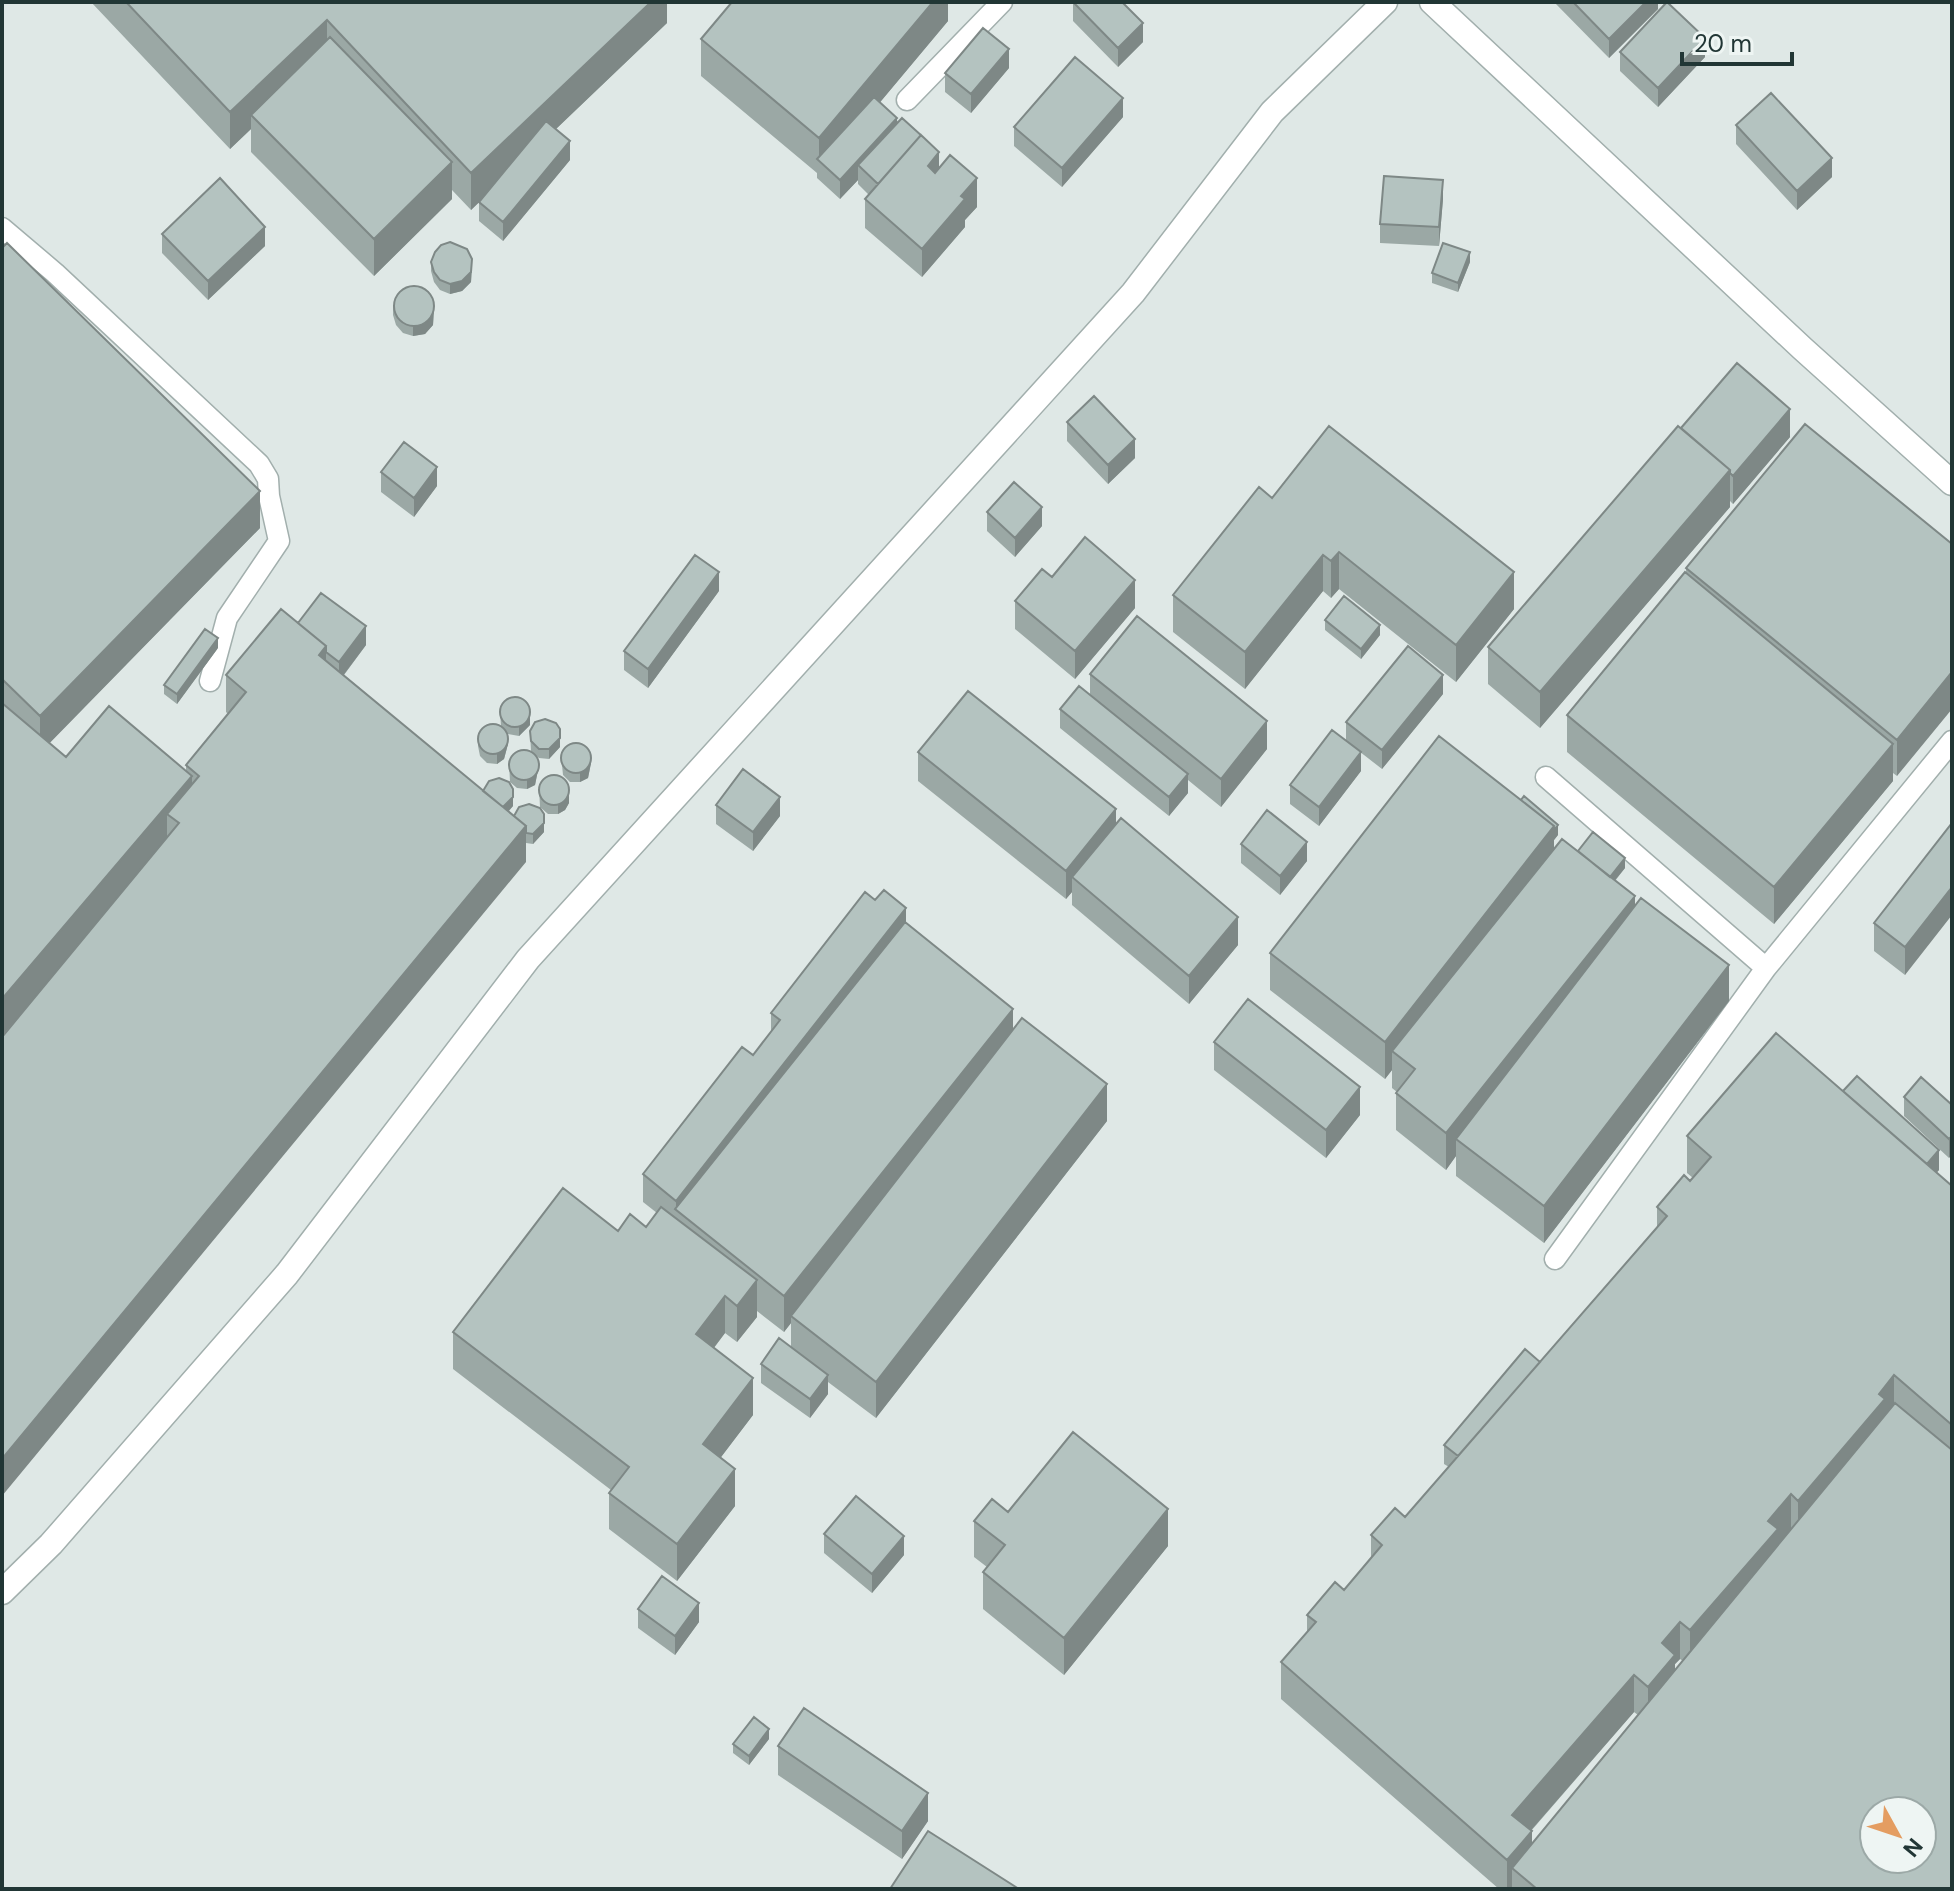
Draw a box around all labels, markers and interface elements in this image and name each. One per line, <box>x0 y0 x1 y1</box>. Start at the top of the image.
scale bar <box>1682 16 1792 66</box>
text: 20 m <box>1694 28 1752 59</box>
north arrow <box>1858 1795 1938 1875</box>
text: N <box>1897 1832 1929 1863</box>

